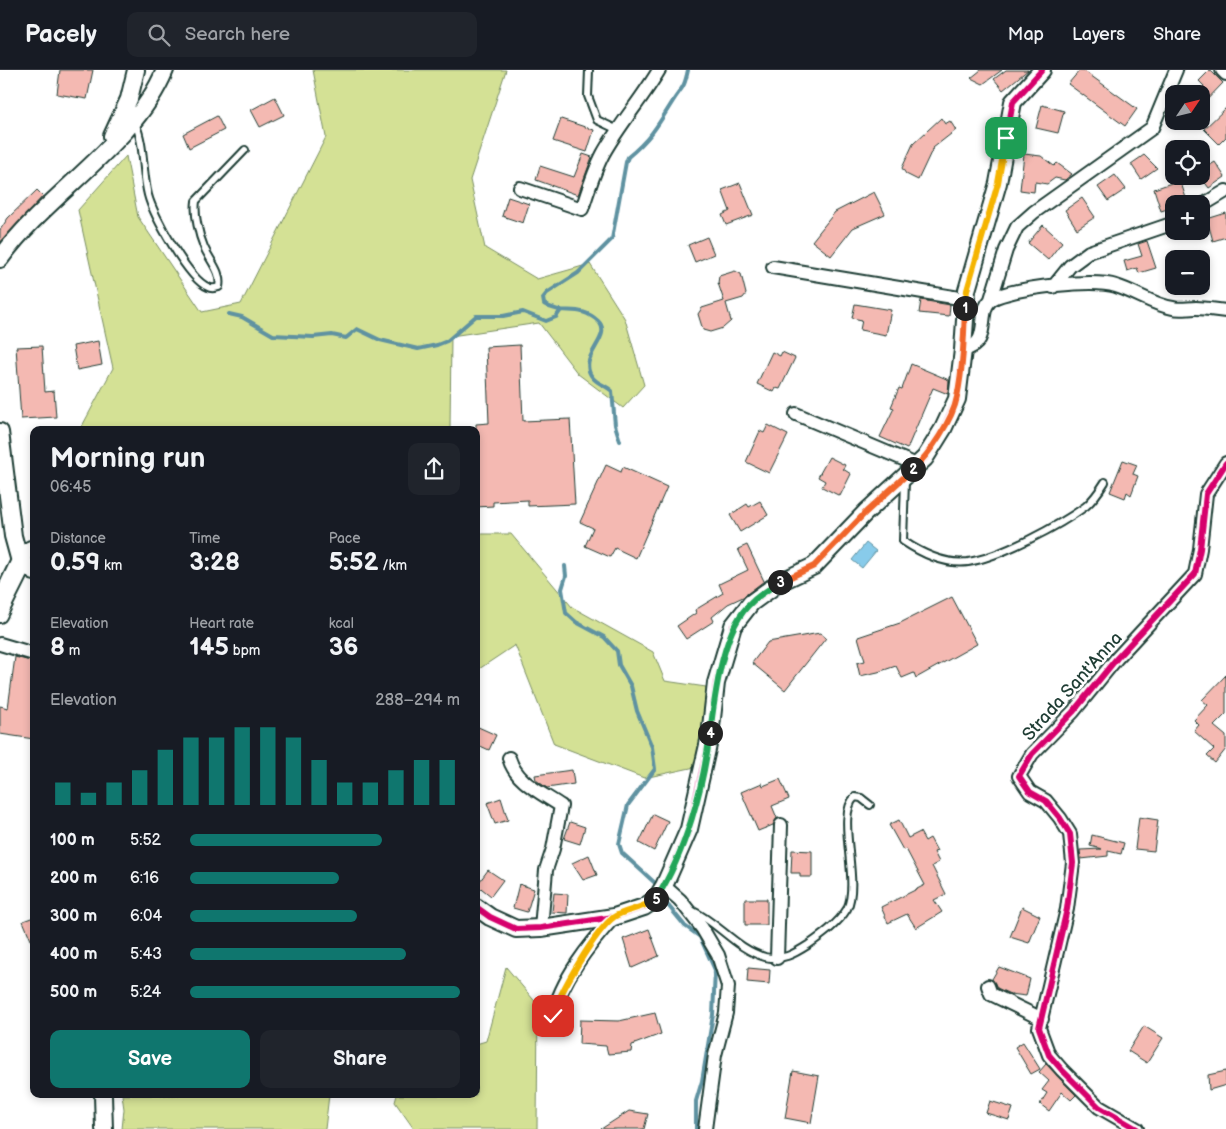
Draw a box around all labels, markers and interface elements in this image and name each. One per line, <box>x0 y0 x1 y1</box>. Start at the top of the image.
search box <box>127 12 477 57</box>
text: Pacely <box>25 20 97 49</box>
icon: search <box>145 21 173 49</box>
text: Search here <box>185 23 290 46</box>
text: Map <box>1008 24 1044 45</box>
text: Layers <box>1072 24 1125 45</box>
text: Share <box>1153 24 1201 45</box>
north arrow <box>1165 85 1210 130</box>
map controls <box>1165 85 1210 295</box>
pin <box>985 117 1027 159</box>
icon: arrive <box>992 124 1020 152</box>
button: locate <box>1165 140 1210 185</box>
button: + <box>1165 195 1210 240</box>
button: − <box>1165 250 1210 295</box>
pin: 1 <box>952 296 978 320</box>
text: 1 <box>963 300 968 317</box>
text: Morning run <box>50 442 205 475</box>
button: share <box>408 443 460 495</box>
pin: 2 <box>900 456 926 482</box>
text: 2 <box>909 461 918 478</box>
text: 06:45 <box>50 478 91 497</box>
text: Distance <box>50 530 106 547</box>
text: Time <box>189 530 220 547</box>
text: Pace <box>329 530 361 547</box>
text: 0.59 <box>50 547 100 578</box>
text: 3:28 <box>189 547 240 578</box>
text: 5:52 <box>329 547 378 578</box>
text: km <box>100 557 122 574</box>
text: /km <box>378 557 407 574</box>
pin: 3 <box>768 570 792 594</box>
text: 3 <box>776 574 785 591</box>
text: Elevation <box>50 615 108 632</box>
text: Heart rate <box>189 615 254 632</box>
text: kcal <box>329 615 354 632</box>
street label: Strada Sant'Anna <box>1018 628 1127 745</box>
text: 8 <box>50 632 65 663</box>
text: 145 <box>189 632 229 663</box>
text: 36 <box>329 632 358 663</box>
text: m <box>65 642 80 659</box>
text: bpm <box>229 642 260 659</box>
text: Elevation <box>50 691 117 710</box>
text: 288–294 m <box>375 691 460 710</box>
pin: 4 <box>698 720 722 746</box>
text: 4 <box>706 725 715 742</box>
text: 100 m <box>50 831 95 850</box>
text: 5:52 <box>130 831 161 850</box>
text: 200 m <box>50 869 97 888</box>
text: 6:16 <box>130 869 159 888</box>
pin: 5 <box>644 886 668 912</box>
text: 5 <box>652 891 661 908</box>
text: 300 m <box>50 907 97 926</box>
text: 6:04 <box>130 907 162 926</box>
text: 400 m <box>50 945 97 964</box>
text: 5:43 <box>130 945 162 964</box>
text: 500 m <box>50 983 97 1002</box>
text: 5:24 <box>130 983 161 1002</box>
pin <box>532 995 574 1037</box>
icon: check <box>539 1002 567 1030</box>
button: Save <box>50 1030 250 1088</box>
button: Share <box>260 1030 460 1088</box>

